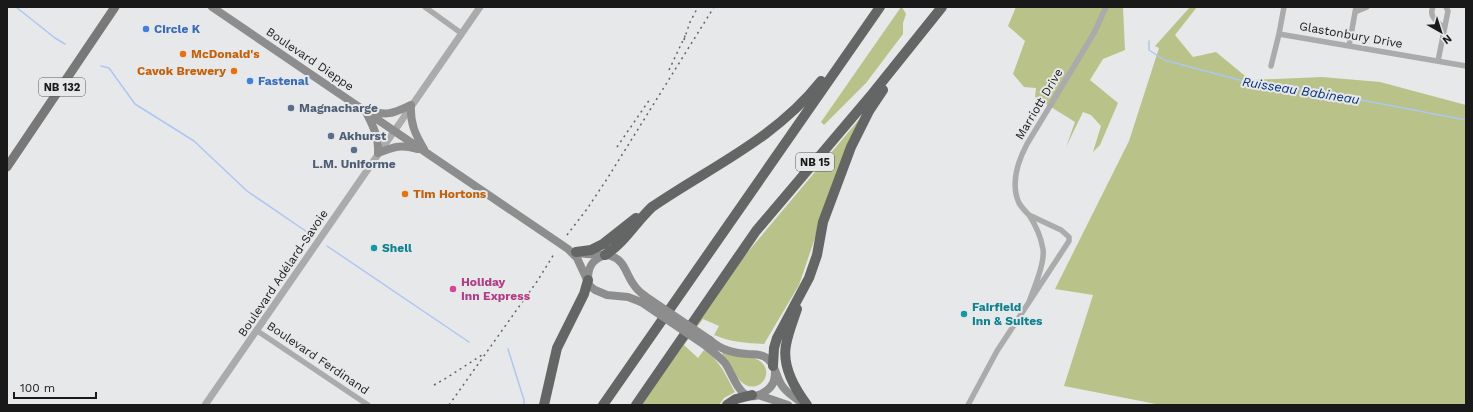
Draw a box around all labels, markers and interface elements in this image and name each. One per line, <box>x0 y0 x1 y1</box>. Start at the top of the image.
north arrow <box>1421 12 1461 52</box>
street label: Glastonbury Drive <box>1298 19 1404 51</box>
place label: Circle K <box>154 22 201 36</box>
marker: Circle K <box>141 24 151 34</box>
street label: Boulevard Dieppe <box>263 24 357 94</box>
text: N <box>1440 32 1454 47</box>
place label: McDonald's <box>191 47 260 61</box>
marker: McDonald's <box>178 49 188 59</box>
place label: Cavok Brewery <box>137 64 226 78</box>
marker: Cavok Brewery <box>229 66 239 76</box>
street label: Marriott Drive <box>1012 66 1066 142</box>
place label: Fastenal <box>258 74 309 88</box>
water label: Ruisseau Babineau <box>1241 74 1361 107</box>
marker: Fastenal <box>245 76 255 86</box>
road number: NB 132 <box>39 78 85 96</box>
place label: Magnacharge <box>299 101 378 115</box>
marker: Magnacharge <box>286 103 296 113</box>
place label: Akhurst <box>339 129 387 143</box>
marker: Akhurst <box>326 131 336 141</box>
marker: L.M. Uniforme <box>349 145 359 155</box>
road number: NB 15 <box>796 153 834 171</box>
place label: L.M. Uniforme <box>312 157 396 171</box>
place label: Tim Hortons <box>413 187 487 201</box>
marker: Tim Hortons <box>400 189 410 199</box>
street label: Boulevard Adélard-Savoie <box>235 207 331 339</box>
place label: Shell <box>382 241 412 255</box>
marker: Shell <box>369 243 379 253</box>
place label: Holiday Inn Express <box>461 275 531 303</box>
marker: Holiday Inn Express <box>448 284 458 294</box>
place label: Fairfield Inn & Suites <box>972 300 1043 328</box>
marker: Fairfield Inn & Suites <box>959 309 969 319</box>
street label: Boulevard Ferdinand <box>264 319 372 397</box>
scale bar <box>14 374 96 400</box>
text: 100 m <box>20 381 55 395</box>

